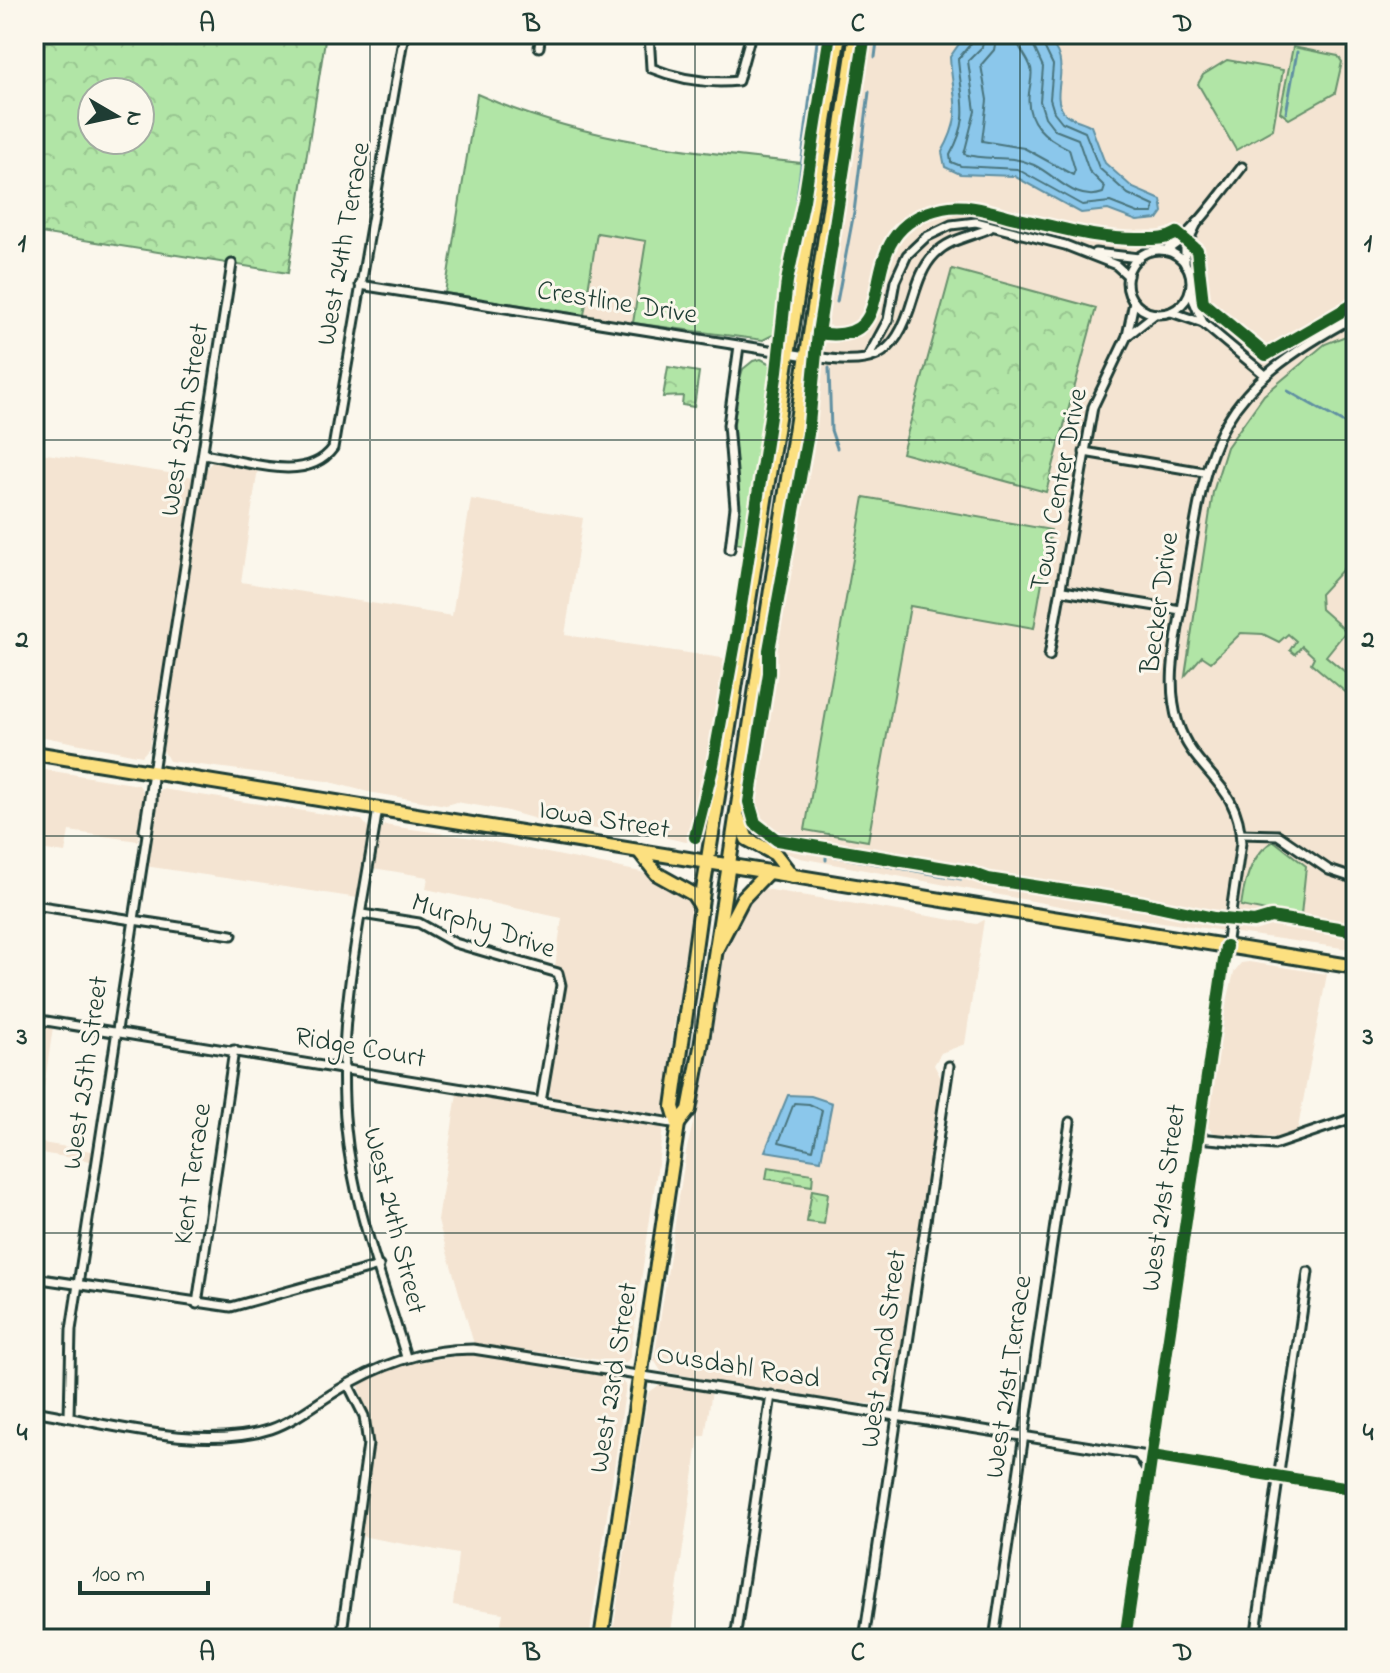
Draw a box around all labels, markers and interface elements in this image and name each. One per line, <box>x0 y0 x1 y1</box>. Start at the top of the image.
text: A <box>199 6 215 44</box>
text: B <box>522 6 541 44</box>
text: C <box>851 6 865 44</box>
text: D <box>1172 6 1193 44</box>
north arrow <box>76 76 156 156</box>
text: N <box>116 109 150 129</box>
street label: West 24th Terrace <box>307 139 383 349</box>
text: 1 <box>18 226 27 264</box>
text: 1 <box>1364 226 1373 264</box>
street label: Crestline Drive <box>534 271 701 337</box>
street label: West 25th Street <box>150 320 222 520</box>
street label: Town Center Drive <box>1020 384 1100 595</box>
street label: Becker Drive <box>1131 529 1191 678</box>
text: 2 <box>15 622 29 660</box>
text: 2 <box>1361 622 1375 660</box>
street label: Iowa Street <box>536 790 672 852</box>
street label: Murphy Drive <box>405 883 561 971</box>
street label: West 25th Street <box>53 974 121 1172</box>
street label: Ridge Court <box>291 1017 429 1081</box>
text: 3 <box>16 1019 28 1057</box>
text: 3 <box>1362 1019 1374 1057</box>
street label: Kent Terrace <box>164 1100 224 1247</box>
street label: West 21st Street <box>1132 1102 1198 1294</box>
street label: West 24th Street <box>350 1124 436 1318</box>
street label: West 22nd Street <box>851 1247 919 1451</box>
street label: West 21st Terrace <box>975 1272 1045 1481</box>
street label: West 23rd Street <box>580 1280 650 1476</box>
street label: Ousdahl Road <box>653 1335 823 1401</box>
text: 4 <box>17 1415 28 1453</box>
text: 4 <box>1363 1415 1374 1453</box>
scale bar <box>80 1545 208 1595</box>
text: 100 m <box>92 1558 145 1593</box>
text: A <box>199 1635 215 1673</box>
text: B <box>522 1635 541 1673</box>
text: C <box>851 1635 865 1673</box>
text: D <box>1172 1635 1193 1673</box>

